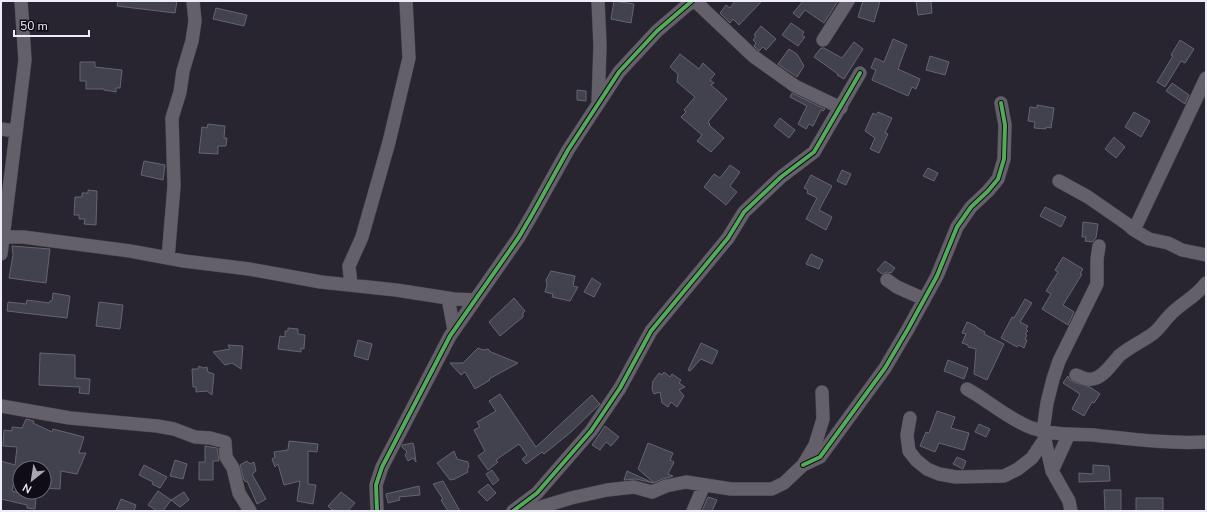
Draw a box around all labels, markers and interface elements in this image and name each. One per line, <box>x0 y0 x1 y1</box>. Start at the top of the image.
scale bar <box>14 12 89 38</box>
text: 50 m <box>20 18 48 34</box>
north arrow <box>12 460 52 500</box>
text: N <box>20 480 35 497</box>

